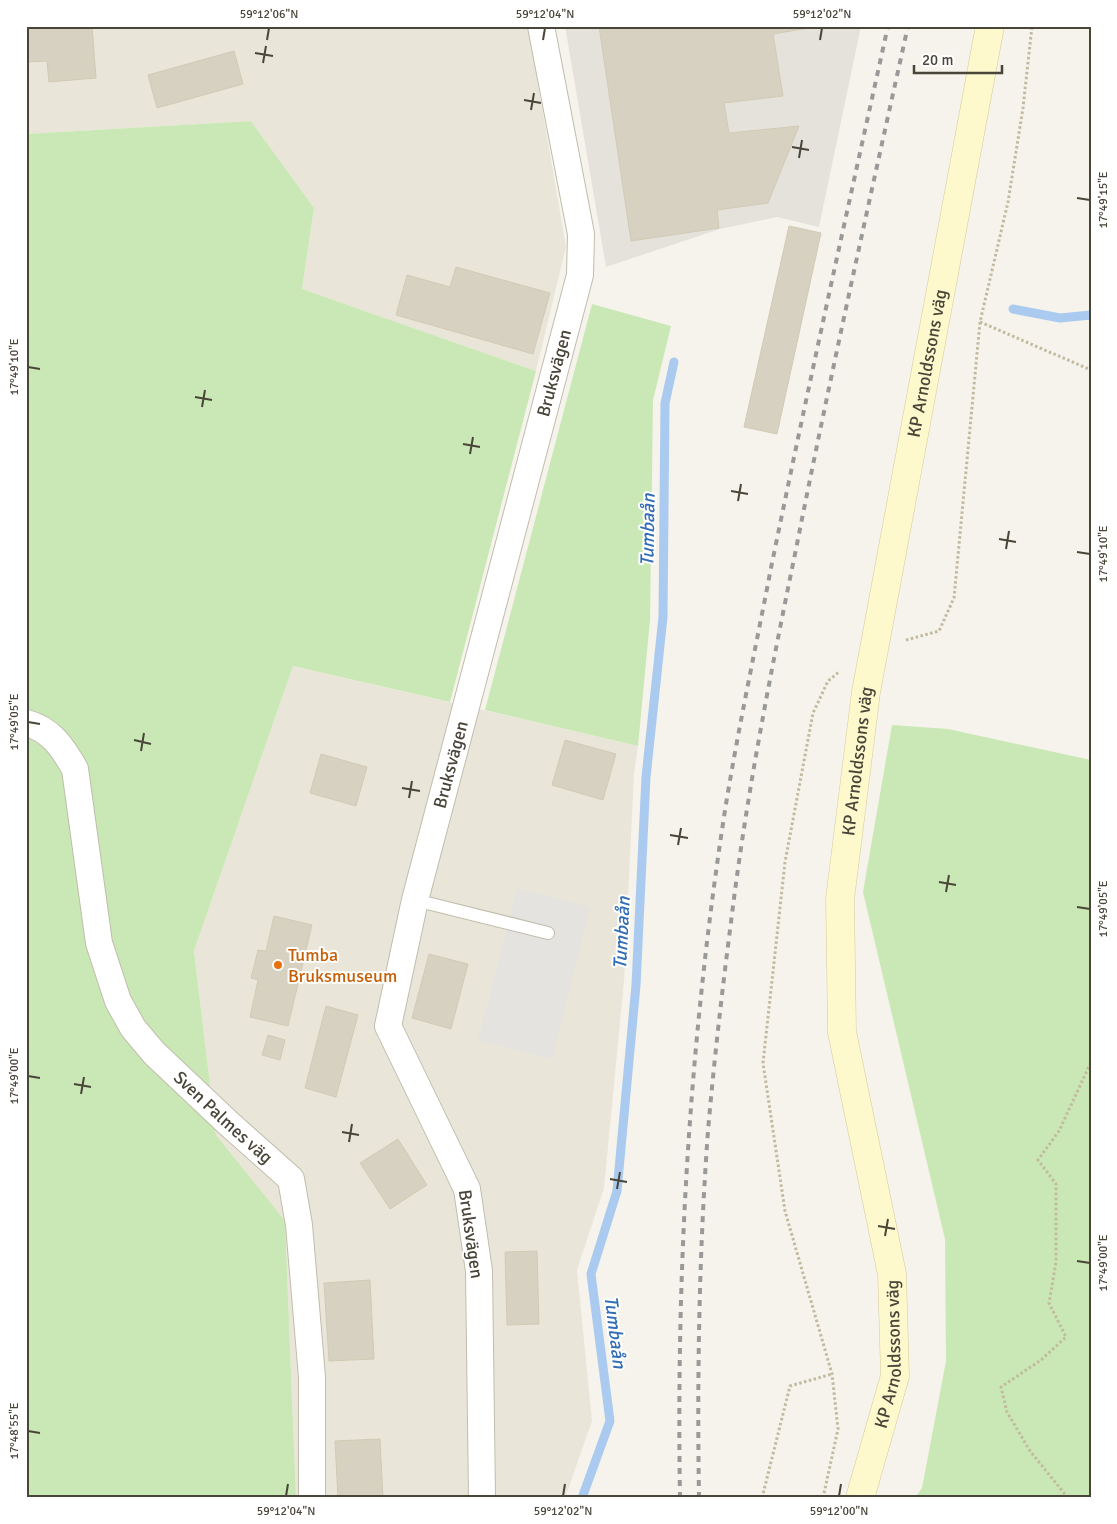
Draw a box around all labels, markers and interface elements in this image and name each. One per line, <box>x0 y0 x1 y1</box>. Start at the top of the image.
text: 59°12'06"N <box>240 7 298 22</box>
text: 59°12'04"N <box>516 7 574 22</box>
text: 59°12'02"N <box>793 7 851 22</box>
scale bar <box>914 42 1002 74</box>
text: 20 m <box>922 51 953 69</box>
text: 17°49'15"E <box>1096 171 1111 229</box>
street label: KP Arnoldssons väg <box>903 288 952 439</box>
street label: Bruksvägen <box>532 327 576 419</box>
text: 17°49'10"E <box>7 338 22 396</box>
water label: Tumbaån <box>635 493 661 567</box>
text: 17°49'10"E <box>1096 525 1111 583</box>
street label: KP Arnoldssons väg <box>837 685 878 837</box>
text: 17°49'05"E <box>7 693 22 751</box>
street label: Bruksvägen <box>429 718 473 811</box>
text: 17°49'05"E <box>1096 880 1111 938</box>
water label: Tumbaån <box>608 895 636 970</box>
place label: Tumba Bruksmuseum <box>288 944 397 987</box>
marker: Tumba Bruksmuseum <box>272 959 284 971</box>
text: 17°49'00"E <box>7 1047 22 1105</box>
street label: Sven Palmes väg <box>169 1066 277 1168</box>
street label: Bruksvägen <box>454 1188 488 1280</box>
text: 17°49'00"E <box>1096 1234 1111 1292</box>
street label: KP Arnoldssons väg <box>870 1280 906 1431</box>
water label: Tumbaån <box>599 1294 631 1370</box>
text: 17°48'55"E <box>7 1402 22 1460</box>
text: 59°12'04"N <box>257 1504 315 1519</box>
text: 59°12'02"N <box>534 1504 592 1519</box>
text: 59°12'00"N <box>810 1504 868 1519</box>

